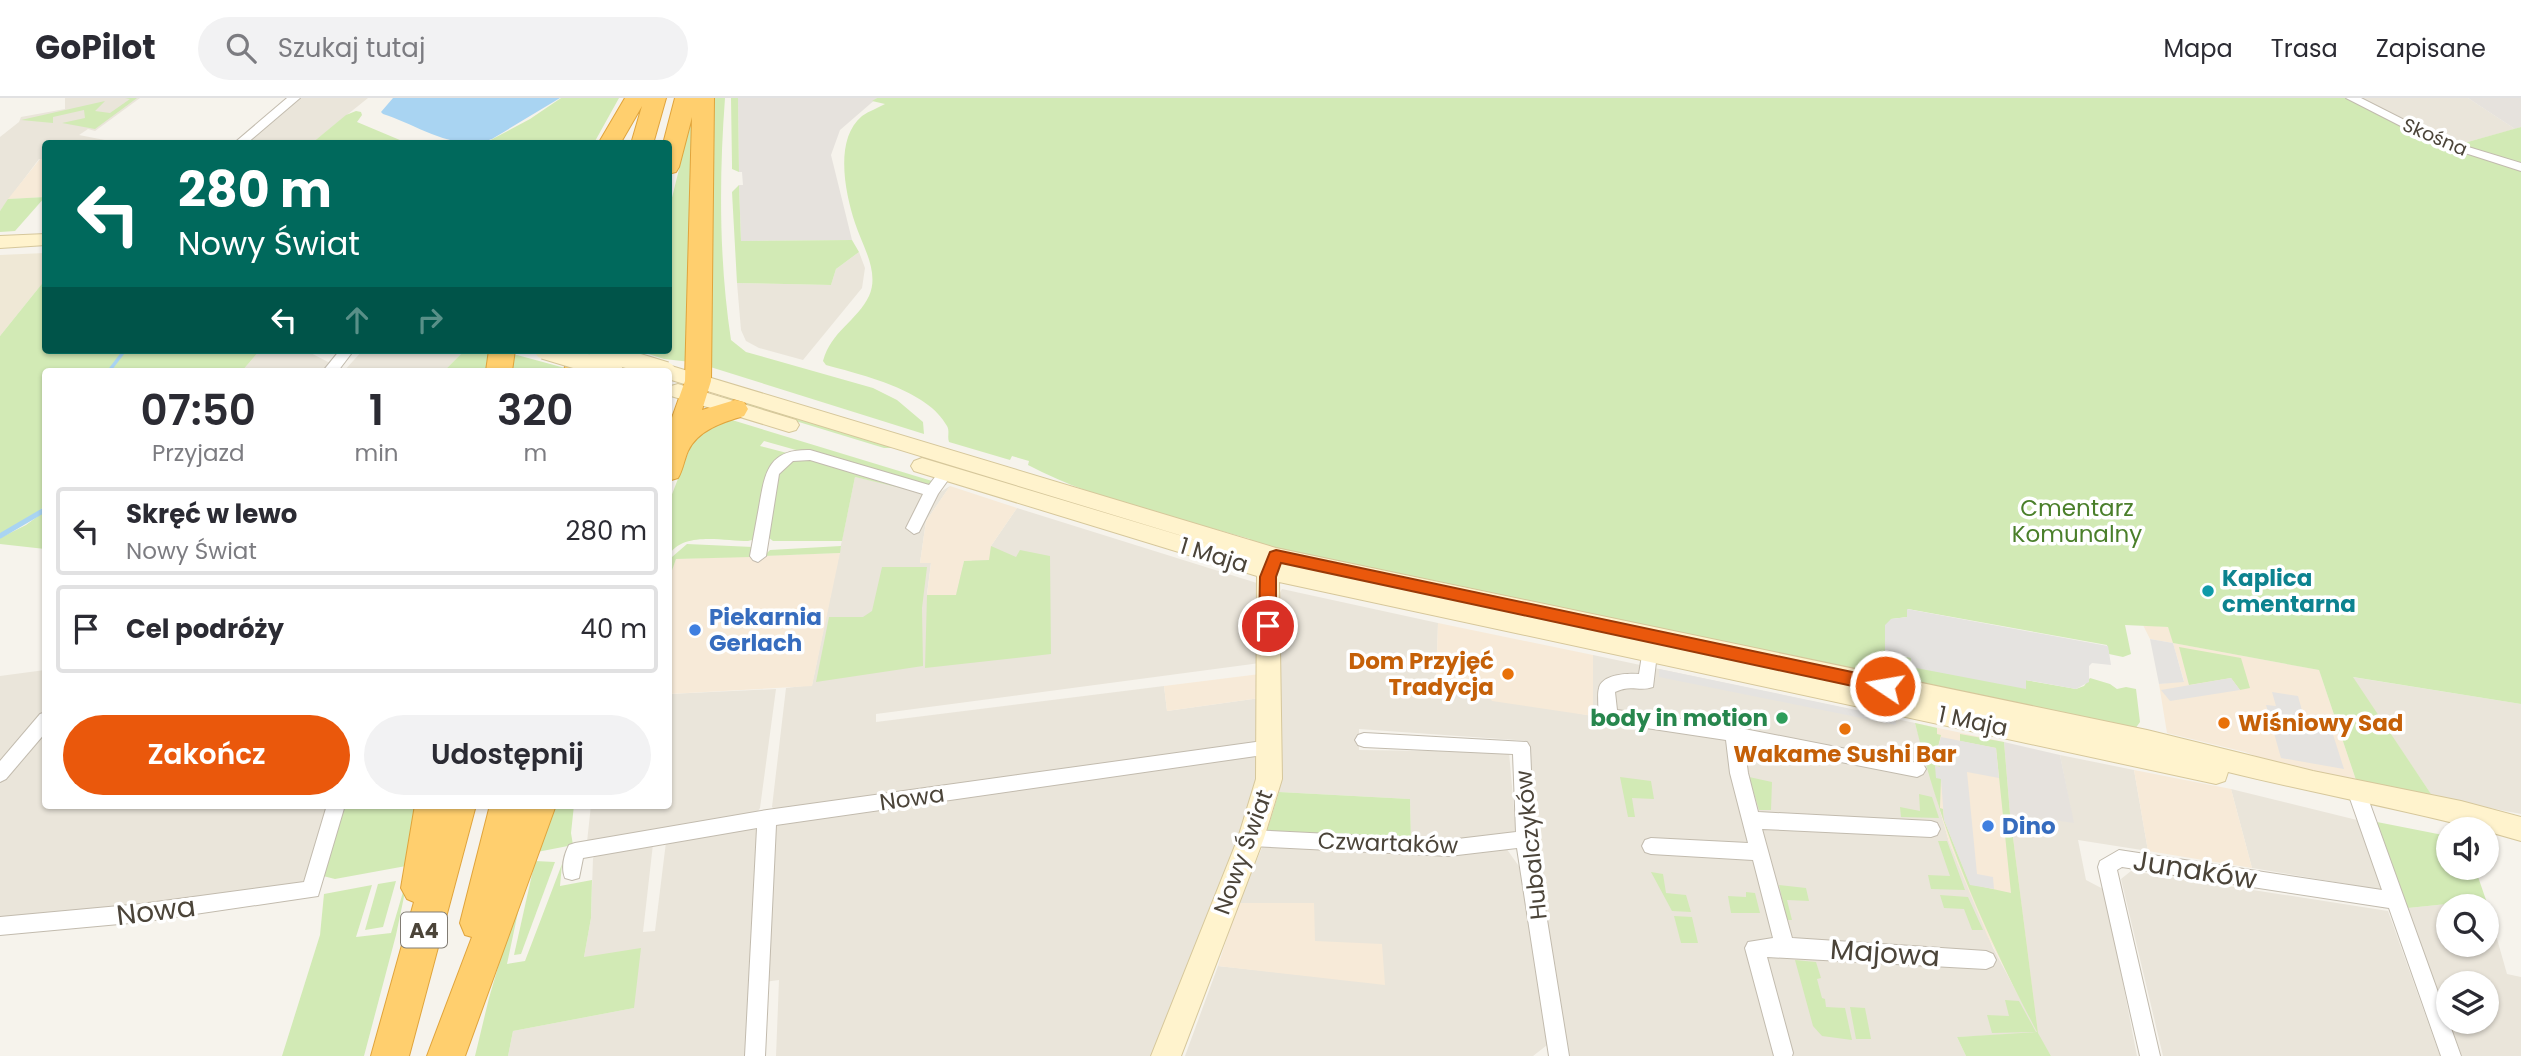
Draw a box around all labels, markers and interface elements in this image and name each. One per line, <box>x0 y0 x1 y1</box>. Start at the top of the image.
search box <box>198 17 688 80</box>
text: GoPilot <box>35 24 156 71</box>
icon: search <box>222 29 260 67</box>
text: Szukaj tutaj <box>278 30 425 66</box>
text: Mapa <box>2163 32 2233 65</box>
text: Trasa <box>2271 32 2338 65</box>
text: Zapisane <box>2376 32 2486 65</box>
street label: Skośna <box>2398 111 2472 163</box>
text: 280 m <box>178 156 332 224</box>
icon: left <box>63 168 154 259</box>
text: Nowy Świat <box>178 221 360 266</box>
icon: left <box>265 301 303 339</box>
icon: ahead <box>338 301 376 339</box>
icon: right <box>411 301 449 339</box>
text: 07:50 <box>141 381 256 440</box>
text: 1 <box>369 381 384 440</box>
text: 320 <box>497 381 573 440</box>
text: Przyjazd <box>152 437 245 469</box>
text: min <box>354 437 399 469</box>
text: m <box>523 437 547 469</box>
park label: Cmentarz Komunalny <box>2012 492 2142 550</box>
text: Skręć w lewo <box>126 496 297 532</box>
icon: left <box>67 512 105 550</box>
text: 280 m <box>566 513 647 549</box>
street label: 1 Maja <box>1176 529 1252 581</box>
text: Nowy Świat <box>126 535 257 567</box>
place label: Kaplica cmentarna <box>2222 562 2356 620</box>
marker: Kaplica cmentarna <box>2200 583 2216 599</box>
pin <box>1238 596 1298 656</box>
place label: Piekarnia Gerlach <box>709 601 822 659</box>
icon: arrive <box>1249 607 1287 645</box>
icon: arrive <box>67 610 105 648</box>
text: Cel podróży <box>126 611 284 647</box>
text: 40 m <box>581 611 647 647</box>
marker: Piekarnia Gerlach <box>687 622 703 638</box>
place label: Dom Przyjęć Tradycja <box>1348 645 1494 703</box>
position arrow <box>1848 649 1922 723</box>
marker: Dom Przyjęć Tradycja <box>1500 666 1516 682</box>
street label: 1 Maja <box>1935 698 2011 744</box>
place label: body in motion <box>1590 702 1768 734</box>
place label: Wiśniowy Sad <box>2238 707 2403 739</box>
marker: body in motion <box>1774 710 1790 726</box>
button: Zakończ <box>63 715 350 795</box>
button: Udostępnij <box>364 715 651 795</box>
marker: Wiśniowy Sad <box>2216 715 2232 731</box>
marker: Wakame Sushi Bar <box>1837 721 1853 737</box>
place label: Wakame Sushi Bar <box>1733 738 1957 770</box>
street label: Hubalczyków <box>1507 769 1555 921</box>
street label: Nowa <box>877 778 947 818</box>
street label: Nowy Świat <box>1206 785 1280 919</box>
place label: Dino <box>2002 810 2056 842</box>
map controls <box>2436 817 2499 1034</box>
button: sound <box>2436 817 2499 880</box>
marker: Dino <box>1980 818 1996 834</box>
street label: Czwartaków <box>1317 825 1459 861</box>
street label: Junaków <box>2130 841 2260 899</box>
street label: Nowa <box>114 887 198 935</box>
button: search <box>2436 894 2499 957</box>
road number: A4 <box>401 912 447 948</box>
street label: Majowa <box>1829 930 1941 976</box>
button: layers <box>2436 971 2499 1034</box>

